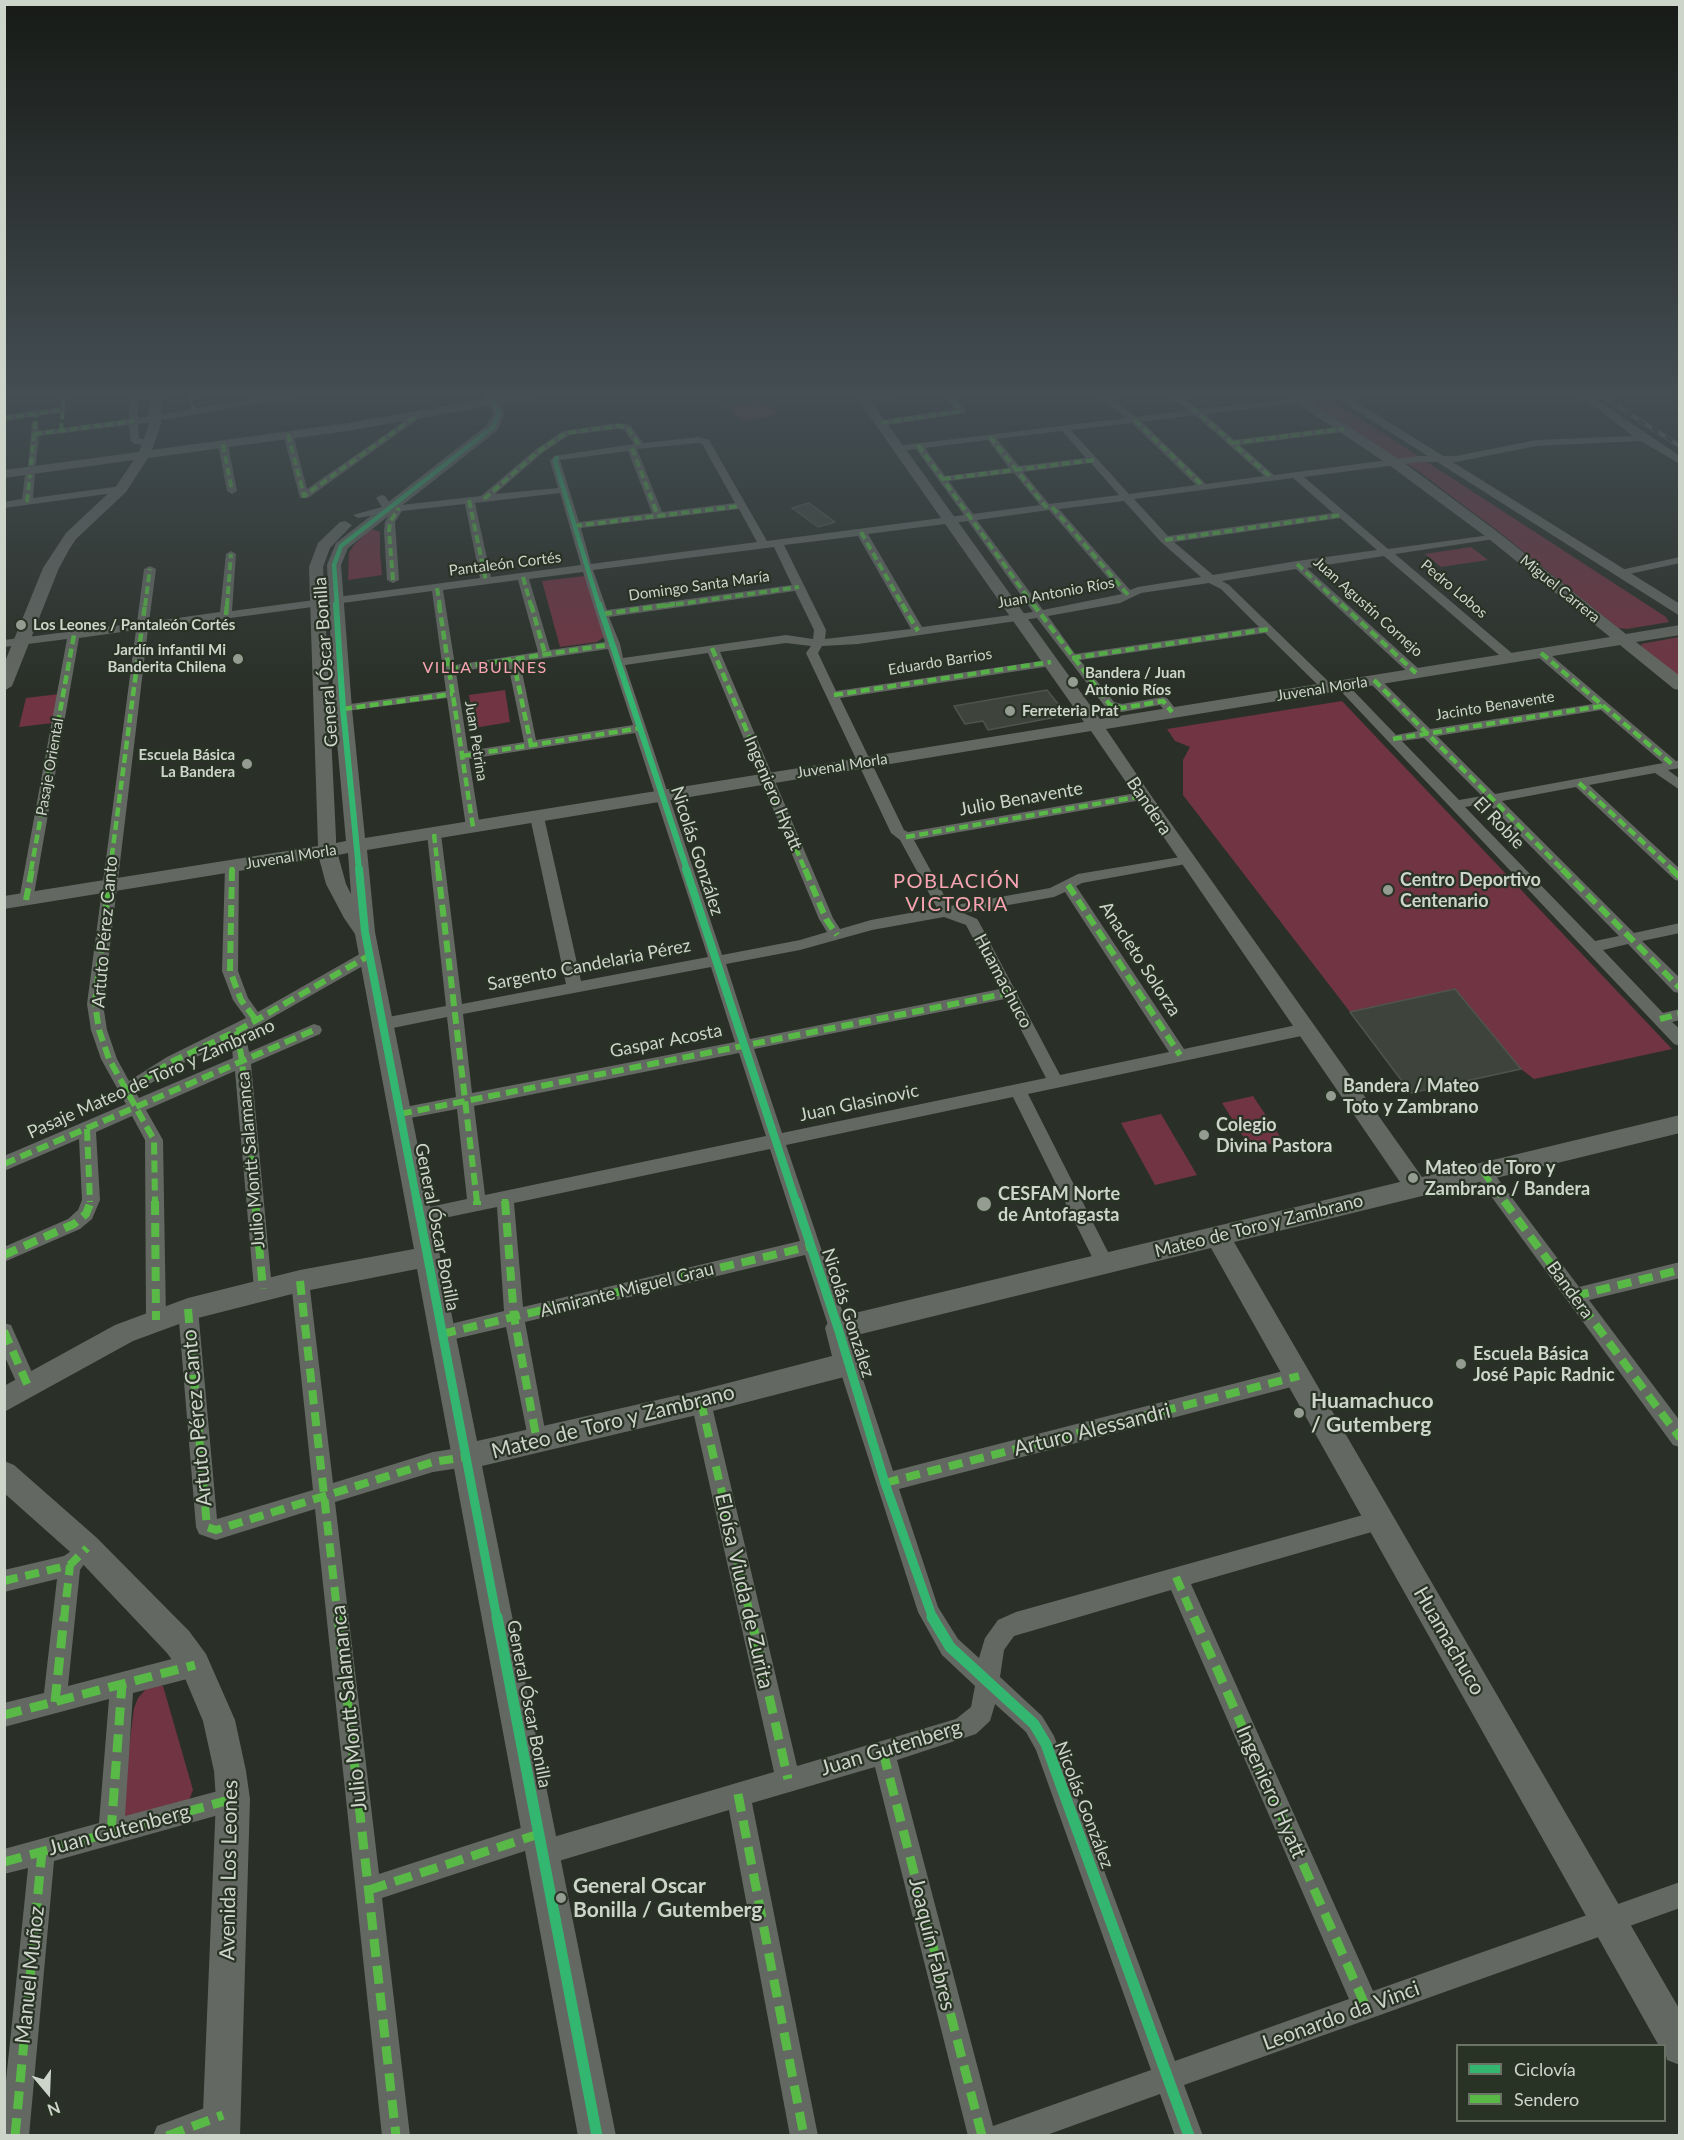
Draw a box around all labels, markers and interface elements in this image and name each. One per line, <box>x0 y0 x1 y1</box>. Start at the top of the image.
street label: Pantaleón Cortés <box>448 548 562 580</box>
street label: Miguel Carrera <box>1516 551 1604 627</box>
street label: Juan Agustín Cornejo <box>1310 553 1426 661</box>
street label: Pedro Lobos <box>1417 556 1491 622</box>
street label: Domingo Santa María <box>627 567 771 605</box>
street label: Juan Antonio Ríos <box>996 574 1116 612</box>
street label: General Óscar Bonilla <box>309 576 343 748</box>
place label: Los Leones / Pantaleón Cortés <box>33 616 235 634</box>
marker: Los Leones / Pantaleón Cortés <box>14 618 28 632</box>
place label: Jardín infantil Mi Banderita Chilena <box>107 641 226 676</box>
street label: Eduardo Barrios <box>887 645 993 679</box>
marker: Jardín infantil Mi Banderita Chilena <box>231 652 245 666</box>
district label: VILLA BULNES <box>422 658 548 678</box>
place label: Bandera / Juan Antonio Ríos <box>1085 664 1186 699</box>
street label: Juvenal Morla <box>1275 673 1369 705</box>
marker: Bandera / Juan Antonio Ríos <box>1066 675 1080 689</box>
street label: Jacinto Benavente <box>1434 688 1556 724</box>
street label: Juan Petrina <box>461 700 491 782</box>
place label: Ferreteria Prat <box>1022 702 1119 720</box>
marker: Ferreteria Prat <box>1003 704 1017 718</box>
street label: Pasaje Oriental <box>33 717 67 817</box>
street label: Ingeniero Hyatt <box>739 732 807 854</box>
place label: Escuela Básica La Bandera <box>139 746 235 781</box>
street label: Juvenal Morla <box>795 750 889 782</box>
marker: Escuela Básica La Bandera <box>240 757 254 771</box>
street label: Bandera <box>1122 773 1176 839</box>
street label: Julio Benavente <box>958 778 1084 820</box>
street label: Nicolás González <box>666 784 728 918</box>
street label: El Roble <box>1469 793 1529 853</box>
street label: Juvenal Morla <box>244 841 338 873</box>
street label: Artuto Pérez Canto <box>88 855 122 1009</box>
place label: Centro Deportivo Centenario <box>1400 869 1541 912</box>
district label: POBLACIÓN VICTORIA <box>893 870 1021 917</box>
marker: Centro Deportivo Centenario <box>1381 883 1395 897</box>
street label: Anacleto Solorza <box>1095 897 1185 1021</box>
street label: Huamachuco <box>969 930 1037 1032</box>
street label: Sargento Candelaria Pérez <box>486 935 692 995</box>
street label: Pasaje Mateo de Toro y Zambrano <box>24 1015 278 1143</box>
street label: Gaspar Acosta <box>608 1020 724 1062</box>
street label: Julio Montt Salamanca <box>233 1071 269 1249</box>
place label: Bandera / Mateo Toto y Zambrano <box>1343 1075 1479 1118</box>
street label: Juan Glasinovic <box>797 1080 921 1126</box>
marker: Bandera / Mateo Toto y Zambrano <box>1324 1089 1338 1103</box>
place label: Colegio Divina Pastora <box>1216 1114 1332 1156</box>
marker: Colegio Divina Pastora <box>1197 1128 1211 1142</box>
street label: General Óscar Bonilla <box>410 1141 464 1313</box>
place label: Mateo de Toro y Zambrano / Bandera <box>1425 1157 1590 1200</box>
marker: Mateo de Toro y Zambrano / Bandera <box>1406 1171 1420 1185</box>
place label: CESFAM Norte de Antofagasta <box>998 1183 1120 1226</box>
street label: Mateo de Toro y Zambrano <box>1153 1190 1365 1262</box>
marker: CESFAM Norte de Antofagasta <box>975 1195 993 1213</box>
street label: Nicolás González <box>817 1246 879 1380</box>
street label: Bandera <box>1542 1257 1598 1323</box>
street label: Almirante Miguel Grau <box>538 1258 716 1322</box>
street label: Artuto Pérez Canto <box>177 1328 217 1508</box>
place label: Escuela Básica José Papic Radnic <box>1473 1343 1615 1386</box>
marker: Escuela Básica José Papic Radnic <box>1454 1357 1468 1371</box>
street label: Mateo de Toro y Zambrano <box>489 1380 737 1464</box>
place label: Huamachuco / Gutemberg <box>1311 1388 1434 1438</box>
street label: Arturo Alessandri <box>1011 1398 1173 1462</box>
marker: Huamachuco / Gutemberg <box>1292 1406 1306 1420</box>
street label: Eloísa Viuda de Zurita <box>709 1491 779 1691</box>
street label: Huamachuco <box>1408 1582 1490 1700</box>
street label: Julio Montt Salamanca <box>326 1604 372 1812</box>
street label: General Óscar Bonilla <box>502 1618 556 1790</box>
street label: Juan Gutenberg <box>817 1715 965 1781</box>
street label: Ingeniero Hyatt <box>1230 1722 1312 1862</box>
street label: Nicolás González <box>1050 1738 1118 1872</box>
street label: Avenida Los Leones <box>215 1779 243 1961</box>
street label: Juan Gutenberg <box>45 1799 193 1861</box>
place label: General Oscar Bonilla / Gutemberg <box>573 1873 762 1923</box>
street label: Joaquín Fabres <box>903 1875 961 2013</box>
marker: General Oscar Bonilla / Gutemberg <box>554 1891 568 1905</box>
street label: Manuel Muñoz <box>10 1905 50 2045</box>
street label: Leonardo da Vinci <box>1259 1976 1423 2056</box>
legend <box>1456 2044 1666 2122</box>
text: Ciclovía <box>1514 2058 1576 2080</box>
north arrow <box>18 2062 78 2122</box>
text: Sendero <box>1514 2088 1579 2110</box>
text: N <box>45 2099 63 2120</box>

